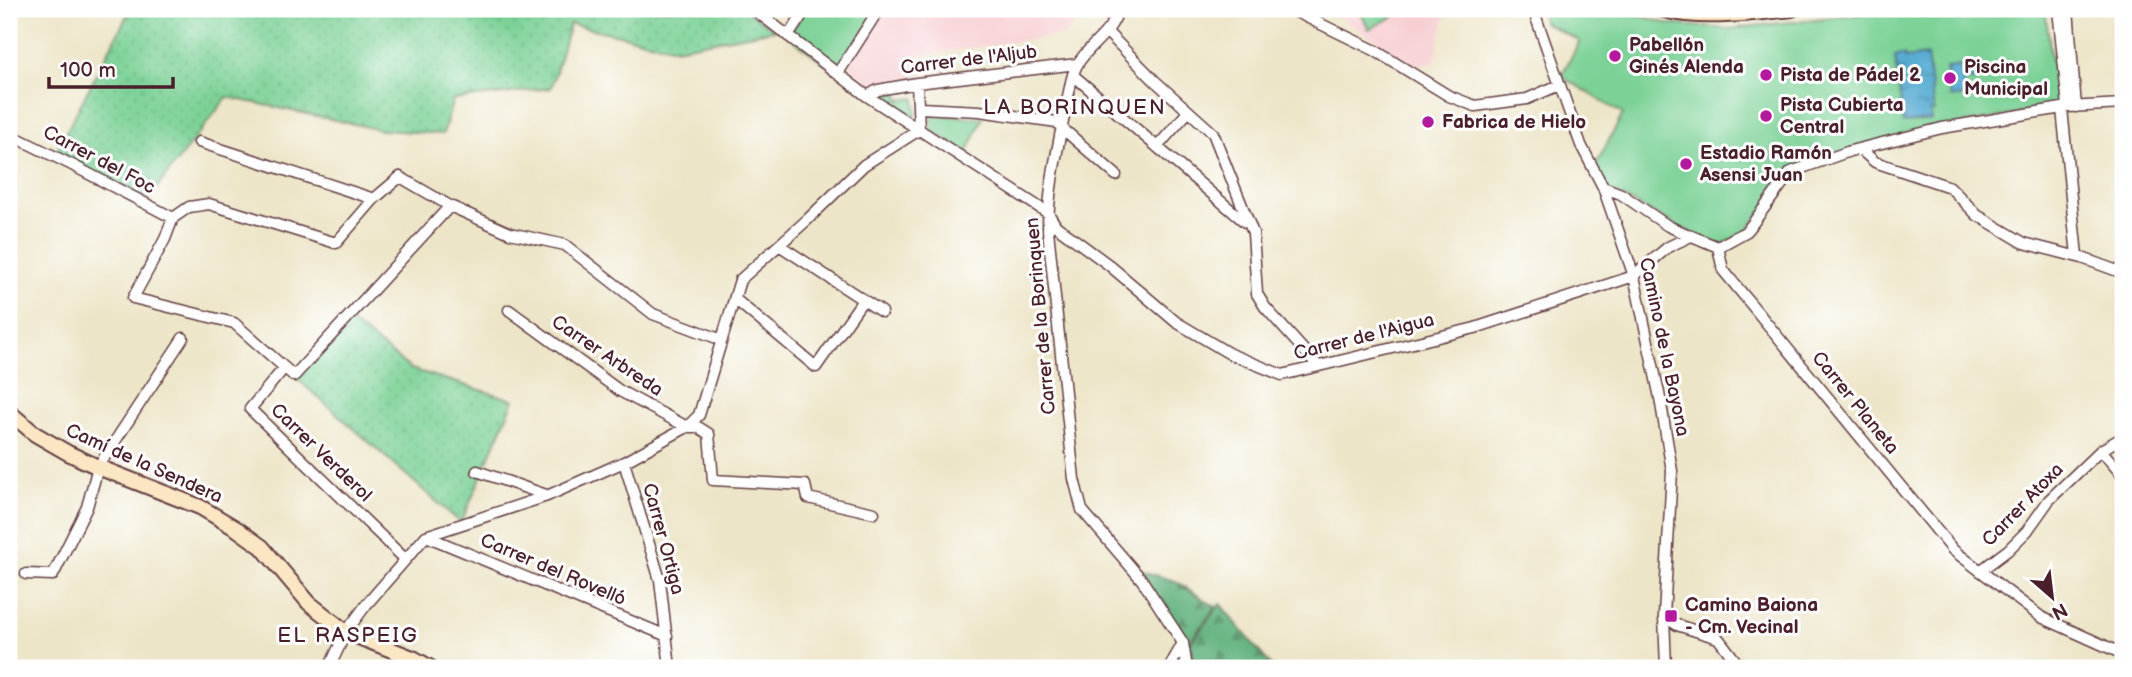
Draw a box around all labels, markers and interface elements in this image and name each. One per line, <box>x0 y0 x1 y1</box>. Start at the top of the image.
place label: Pabellón Ginés Alenda <box>1629 34 1744 79</box>
street label: Carrer de l'Aljub <box>900 40 1039 80</box>
scale bar <box>49 46 173 90</box>
marker: Pabellón Ginés Alenda <box>1607 48 1623 64</box>
place label: Piscina Municipal <box>1964 56 2048 101</box>
text: 100 m <box>60 58 116 83</box>
place label: Pista de Pádel 2 <box>1780 64 1921 87</box>
marker: Pista de Pádel 2 <box>1758 67 1774 83</box>
marker: Piscina Municipal <box>1942 70 1958 86</box>
place label: Pista Cubierta Central <box>1780 94 1904 139</box>
district label: LA BORINQUEN <box>983 95 1167 120</box>
marker: Pista Cubierta Central <box>1758 108 1774 124</box>
place label: Fabrica de Hielo <box>1442 111 1586 134</box>
marker: Fabrica de Hielo <box>1420 114 1436 130</box>
street label: Carrer del Foc <box>39 121 159 199</box>
place label: Estadio Ramón Asensi Juan <box>1699 142 1832 187</box>
marker: Estadio Ramón Asensi Juan <box>1678 156 1694 172</box>
street label: Carrer de la Borinquen <box>1021 217 1061 415</box>
street label: Camino de la Bayona <box>1634 255 1694 439</box>
street label: Carrer de l'Aigua <box>1291 308 1437 366</box>
street label: Carrer Arbreda <box>547 310 667 402</box>
street label: Carrer Planeta <box>1807 347 1903 459</box>
street label: Carrer Verderol <box>266 399 376 507</box>
street label: Camí de la Sendera <box>62 419 226 509</box>
street label: Carrer Atoxa <box>1978 459 2068 551</box>
street label: Carrer Ortiga <box>637 481 689 597</box>
street label: Carrer del Rovelló <box>477 529 629 611</box>
north arrow <box>2016 562 2086 632</box>
place label: Camino Baiona - Cm. Vecinal <box>1685 594 1818 639</box>
text: N <box>2048 597 2071 624</box>
marker: Camino Baiona - Cm. Vecinal <box>1663 608 1679 624</box>
district label: EL RASPEIG <box>277 623 419 648</box>

